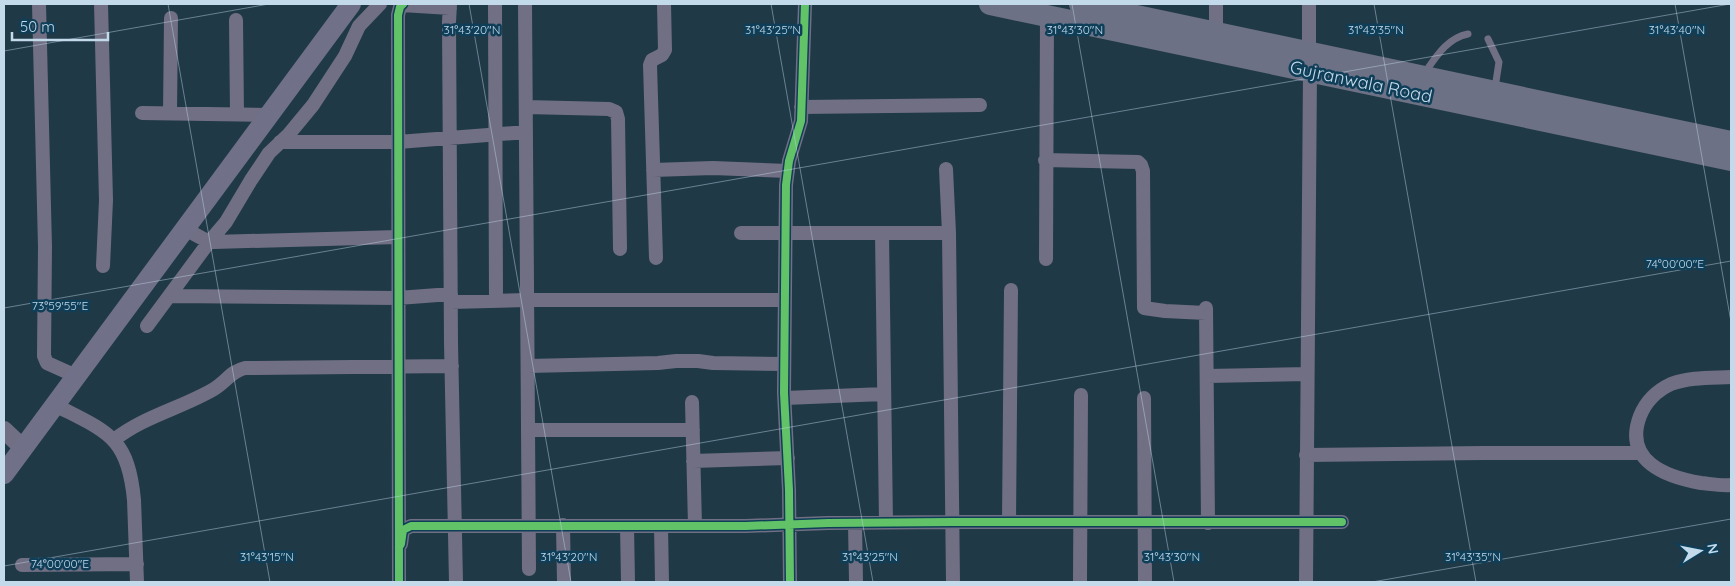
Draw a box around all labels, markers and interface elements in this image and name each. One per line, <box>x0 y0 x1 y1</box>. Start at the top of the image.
scale bar <box>12 10 109 42</box>
text: 50 m <box>20 17 55 36</box>
text: 31°43'20"N <box>444 22 500 37</box>
text: 31°43'25"N <box>745 22 801 37</box>
text: 31°43'30"N <box>1047 22 1103 37</box>
text: 31°43'35"N <box>1348 22 1404 37</box>
text: 31°43'40"N <box>1649 22 1705 37</box>
street label: Gujranwala Road <box>1288 55 1434 108</box>
text: 74°00'00"E <box>1646 256 1704 271</box>
text: 73°59'55"E <box>32 298 88 313</box>
north arrow <box>1675 526 1725 576</box>
text: N <box>1703 542 1723 555</box>
text: 31°43'15"N <box>240 549 294 564</box>
text: 31°43'20"N <box>541 549 597 564</box>
text: 31°43'25"N <box>842 549 898 564</box>
text: 31°43'30"N <box>1144 549 1200 564</box>
text: 31°43'35"N <box>1445 549 1501 564</box>
text: 74°00'00"E <box>31 556 89 571</box>

